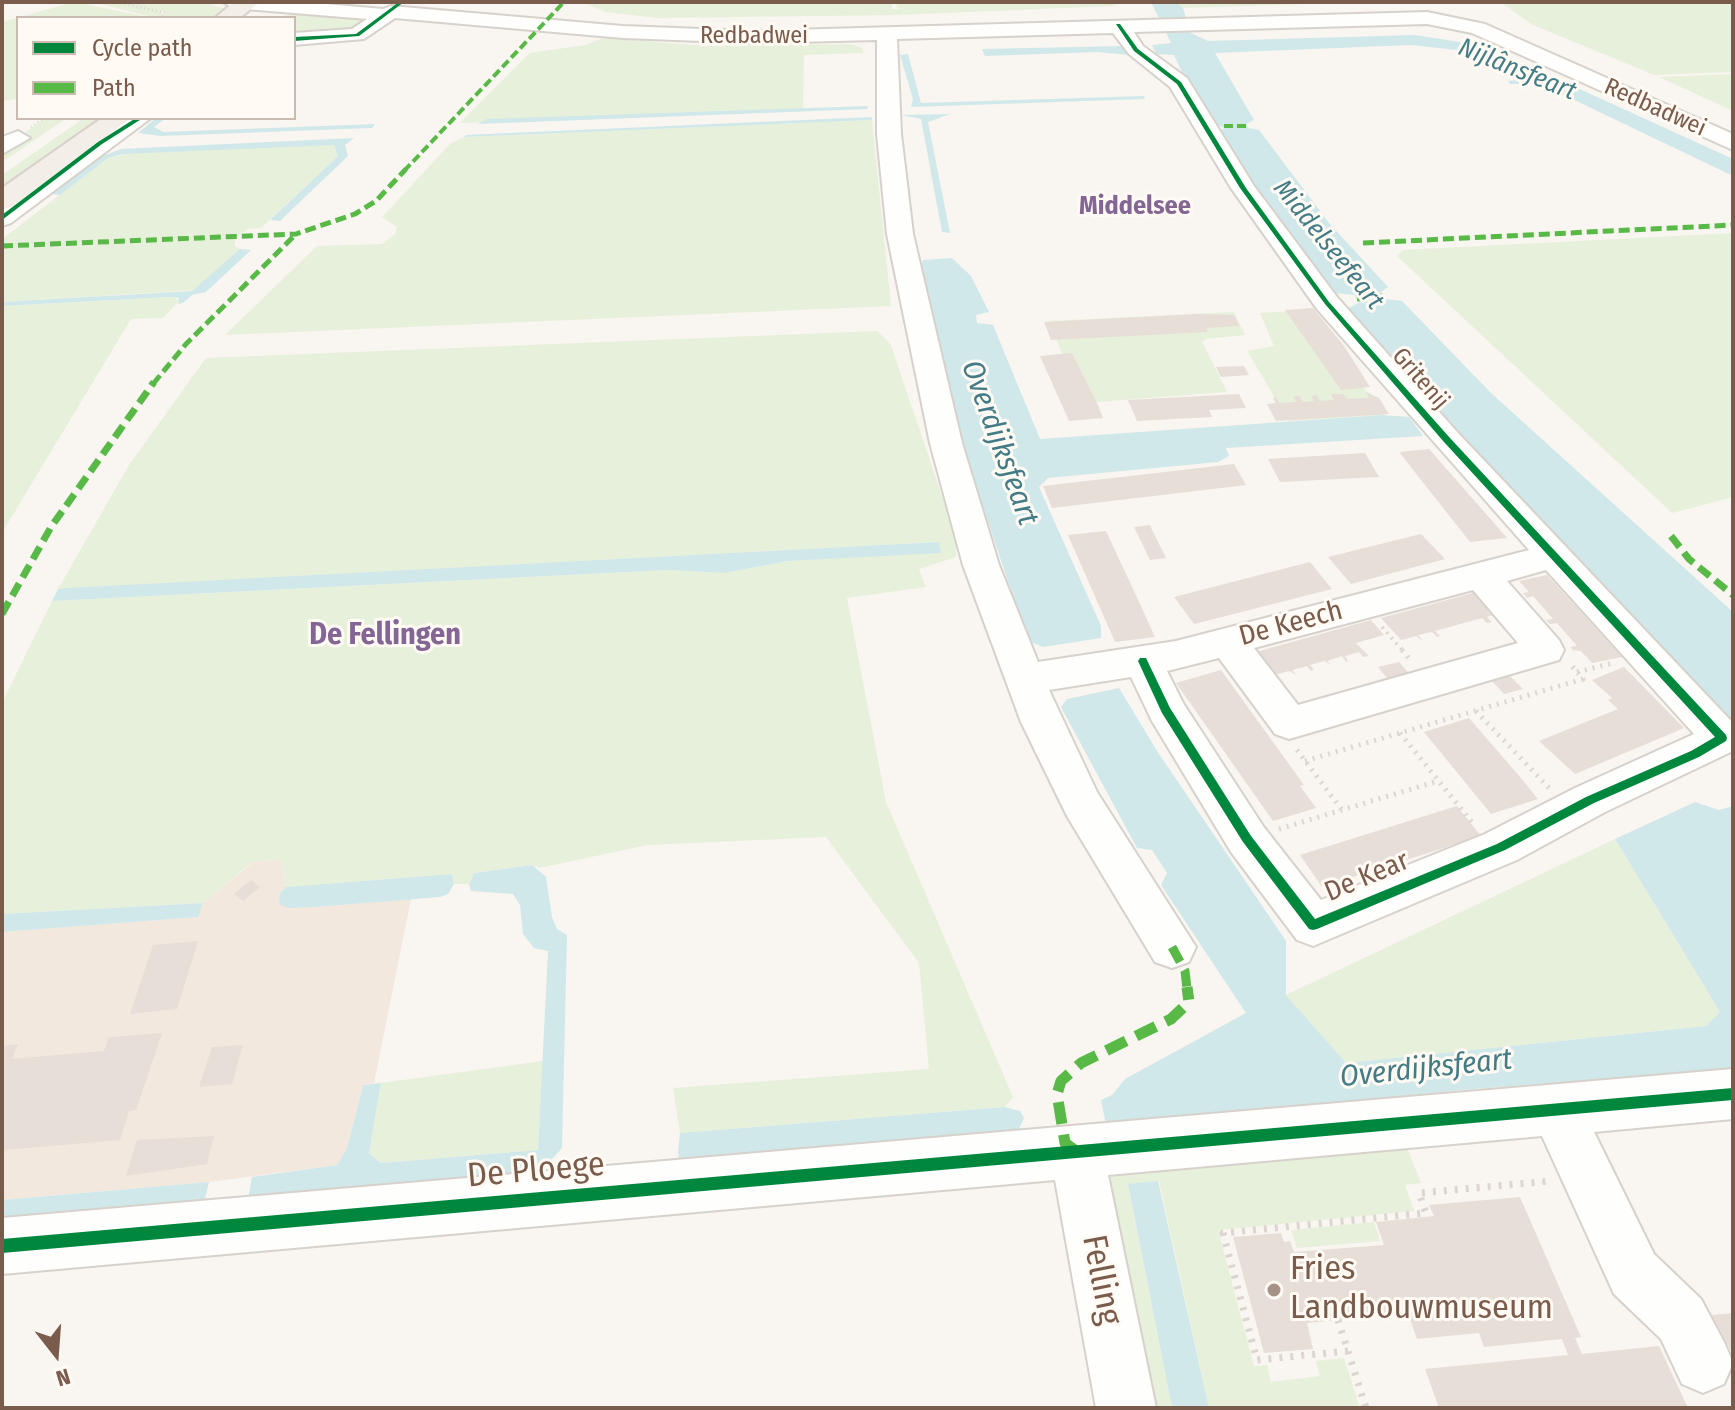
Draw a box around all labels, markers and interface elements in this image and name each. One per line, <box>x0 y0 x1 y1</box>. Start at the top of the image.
legend <box>16 16 296 120</box>
street label: Redbadwei <box>700 22 808 50</box>
water label: Nijlânsfeart <box>1454 32 1580 108</box>
text: Cycle path <box>92 34 192 62</box>
street label: Redbadwei <box>1600 73 1710 143</box>
text: Path <box>92 74 136 102</box>
water label: Middelseefeart <box>1266 174 1390 316</box>
district label: Middelsee <box>1079 191 1191 223</box>
street label: Gritenij <box>1385 342 1455 416</box>
water label: Overdijksfeart <box>953 356 1045 530</box>
street label: De Keech <box>1236 594 1346 654</box>
district label: De Fellingen <box>309 618 461 654</box>
street label: De Kear <box>1320 844 1414 910</box>
water label: Overdijksfeart <box>1338 1042 1514 1096</box>
street label: De Ploege <box>466 1145 606 1197</box>
street label: Felling <box>1072 1231 1130 1329</box>
place label: Fries Landbouwmuseum <box>1290 1250 1553 1330</box>
marker: Fries Landbouwmuseum <box>1265 1281 1283 1299</box>
north arrow <box>16 1314 96 1394</box>
text: N <box>53 1363 73 1392</box>

